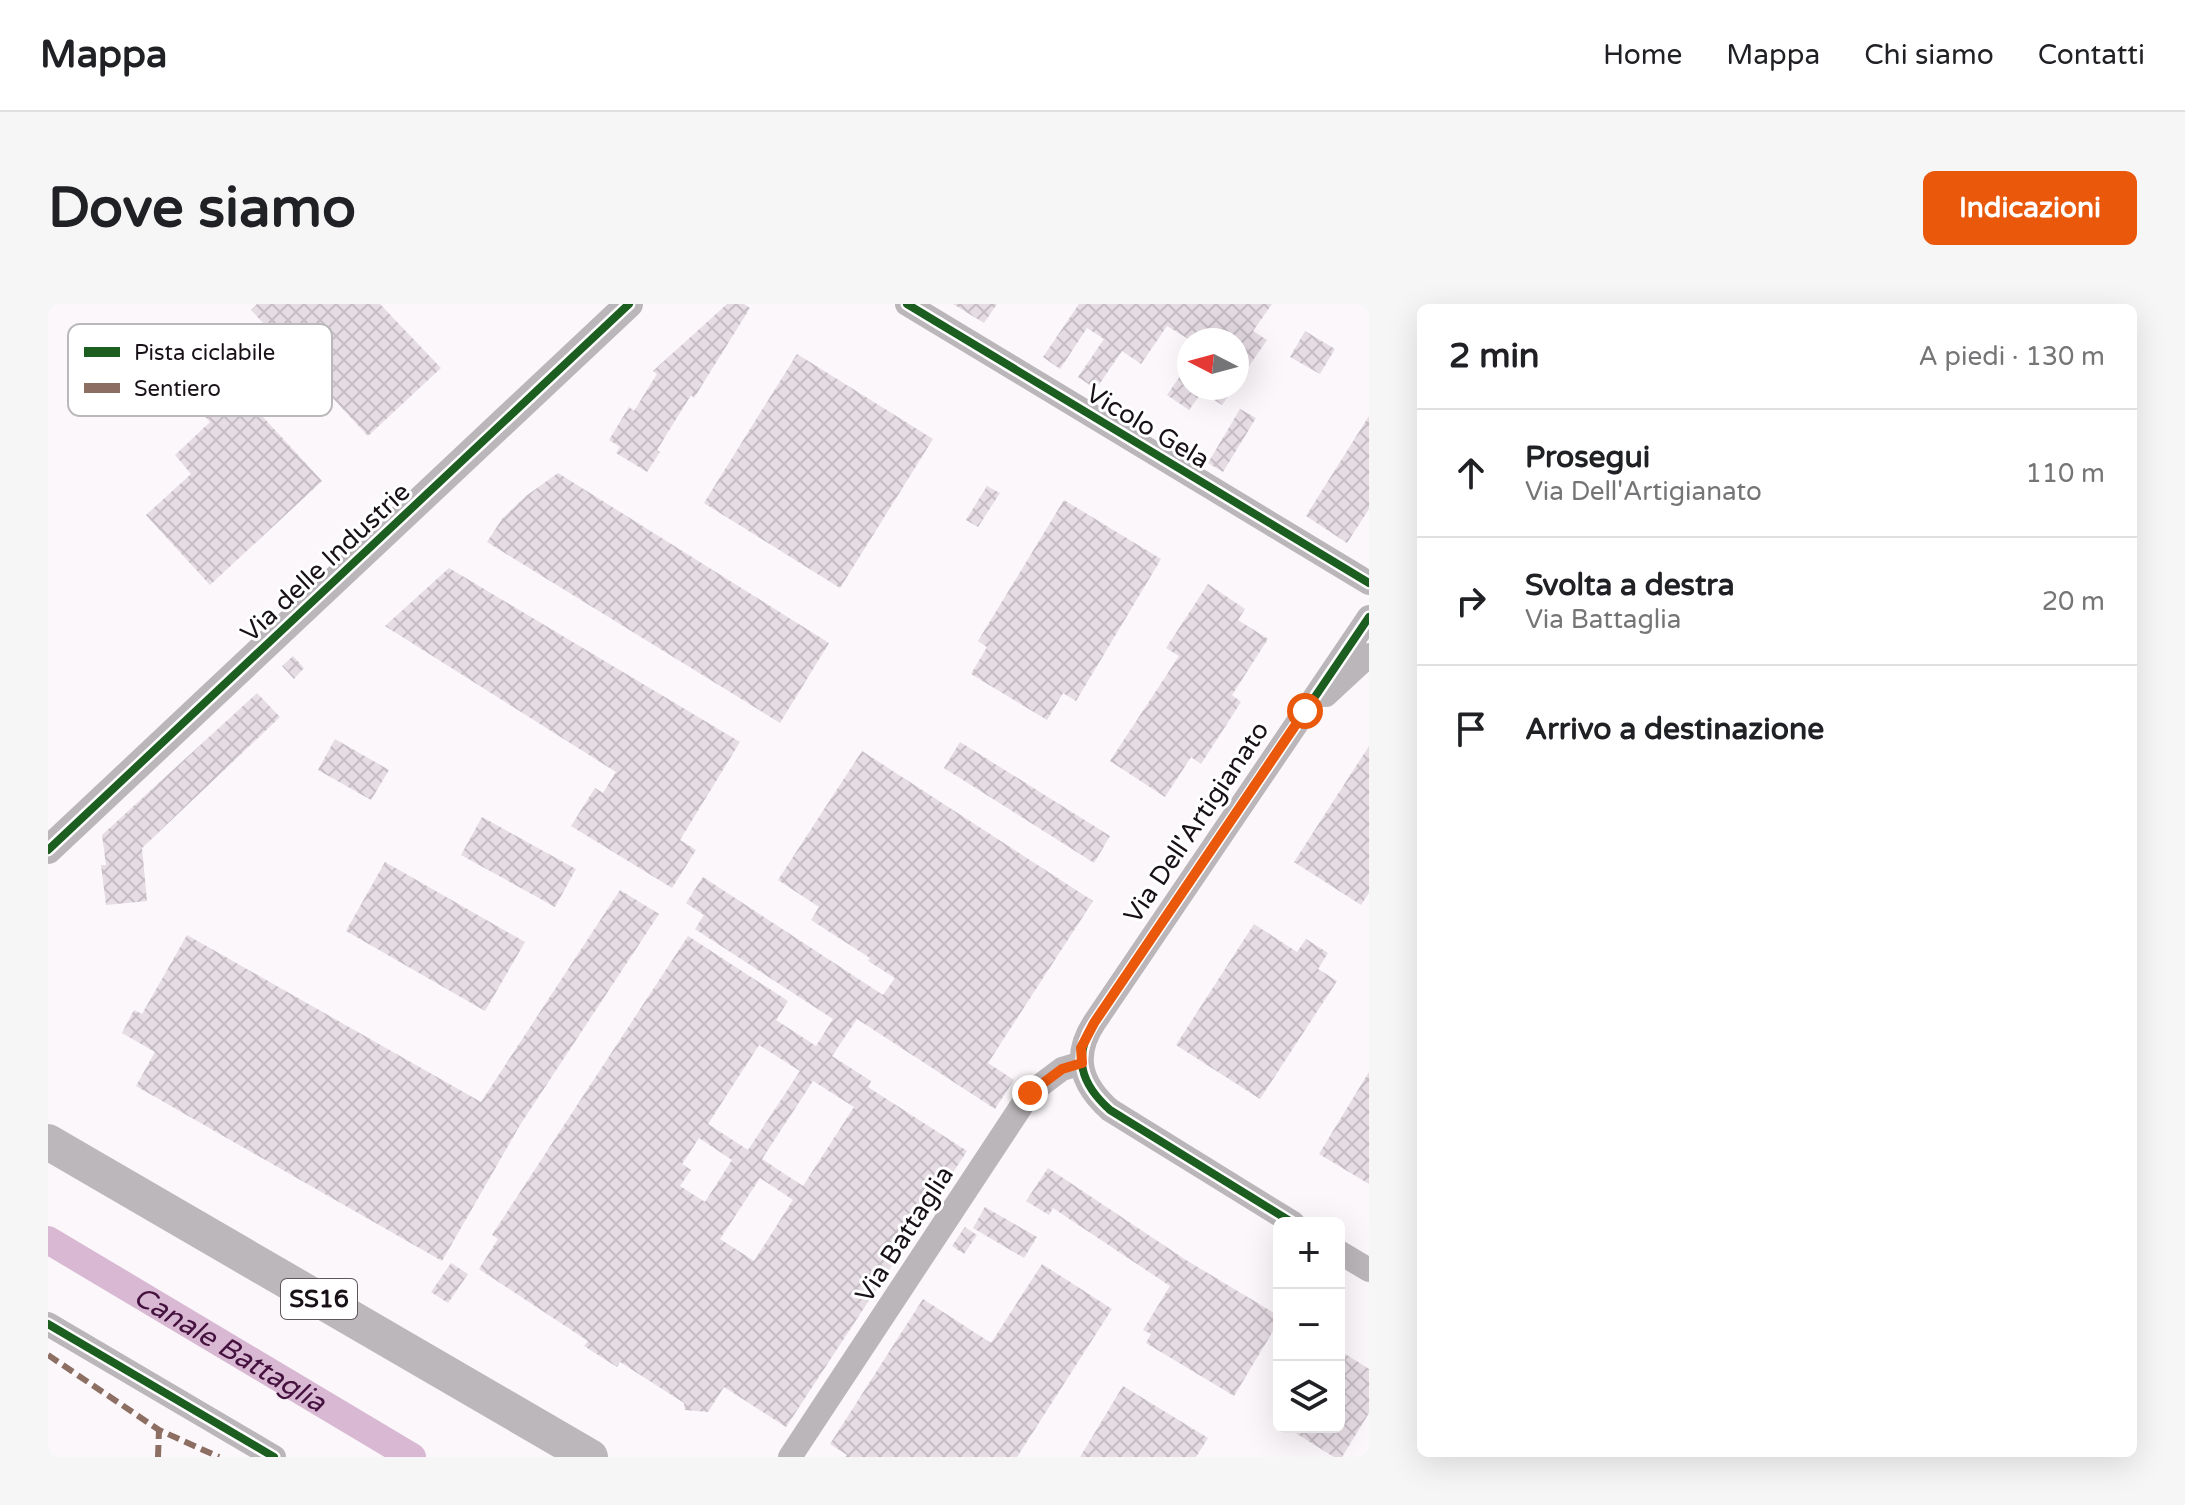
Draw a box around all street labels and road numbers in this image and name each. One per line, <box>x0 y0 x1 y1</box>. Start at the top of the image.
street label: Vicolo Gela <box>1080 378 1215 475</box>
street label: Via delle Industrie <box>234 476 416 649</box>
street label: Via Dell'Artigianato <box>1117 715 1275 929</box>
street label: Via Battaglia <box>849 1160 960 1308</box>
road number: SS16 <box>281 1279 357 1319</box>

